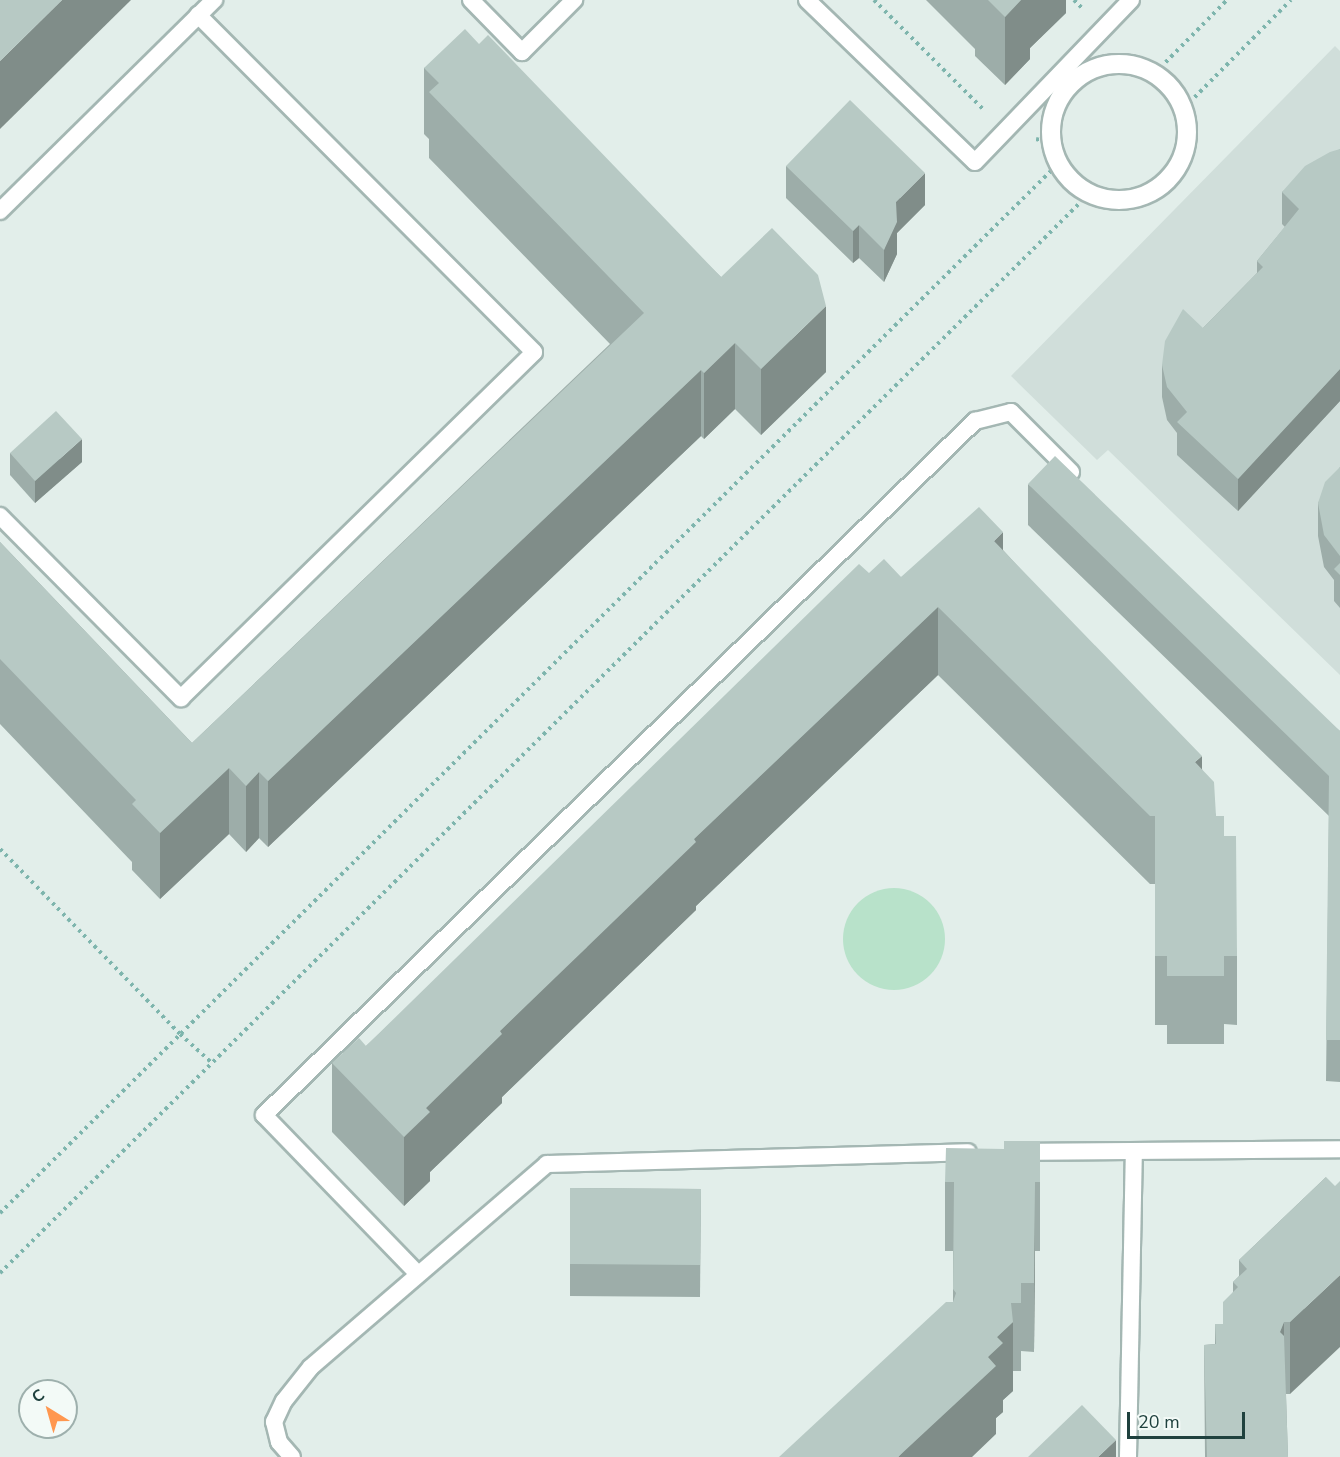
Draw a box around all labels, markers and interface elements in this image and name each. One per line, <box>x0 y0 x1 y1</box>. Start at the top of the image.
north arrow <box>18 1379 78 1439</box>
text: С <box>27 1384 49 1408</box>
scale bar <box>1130 1400 1248 1438</box>
text: 20 m <box>1138 1410 1180 1434</box>

